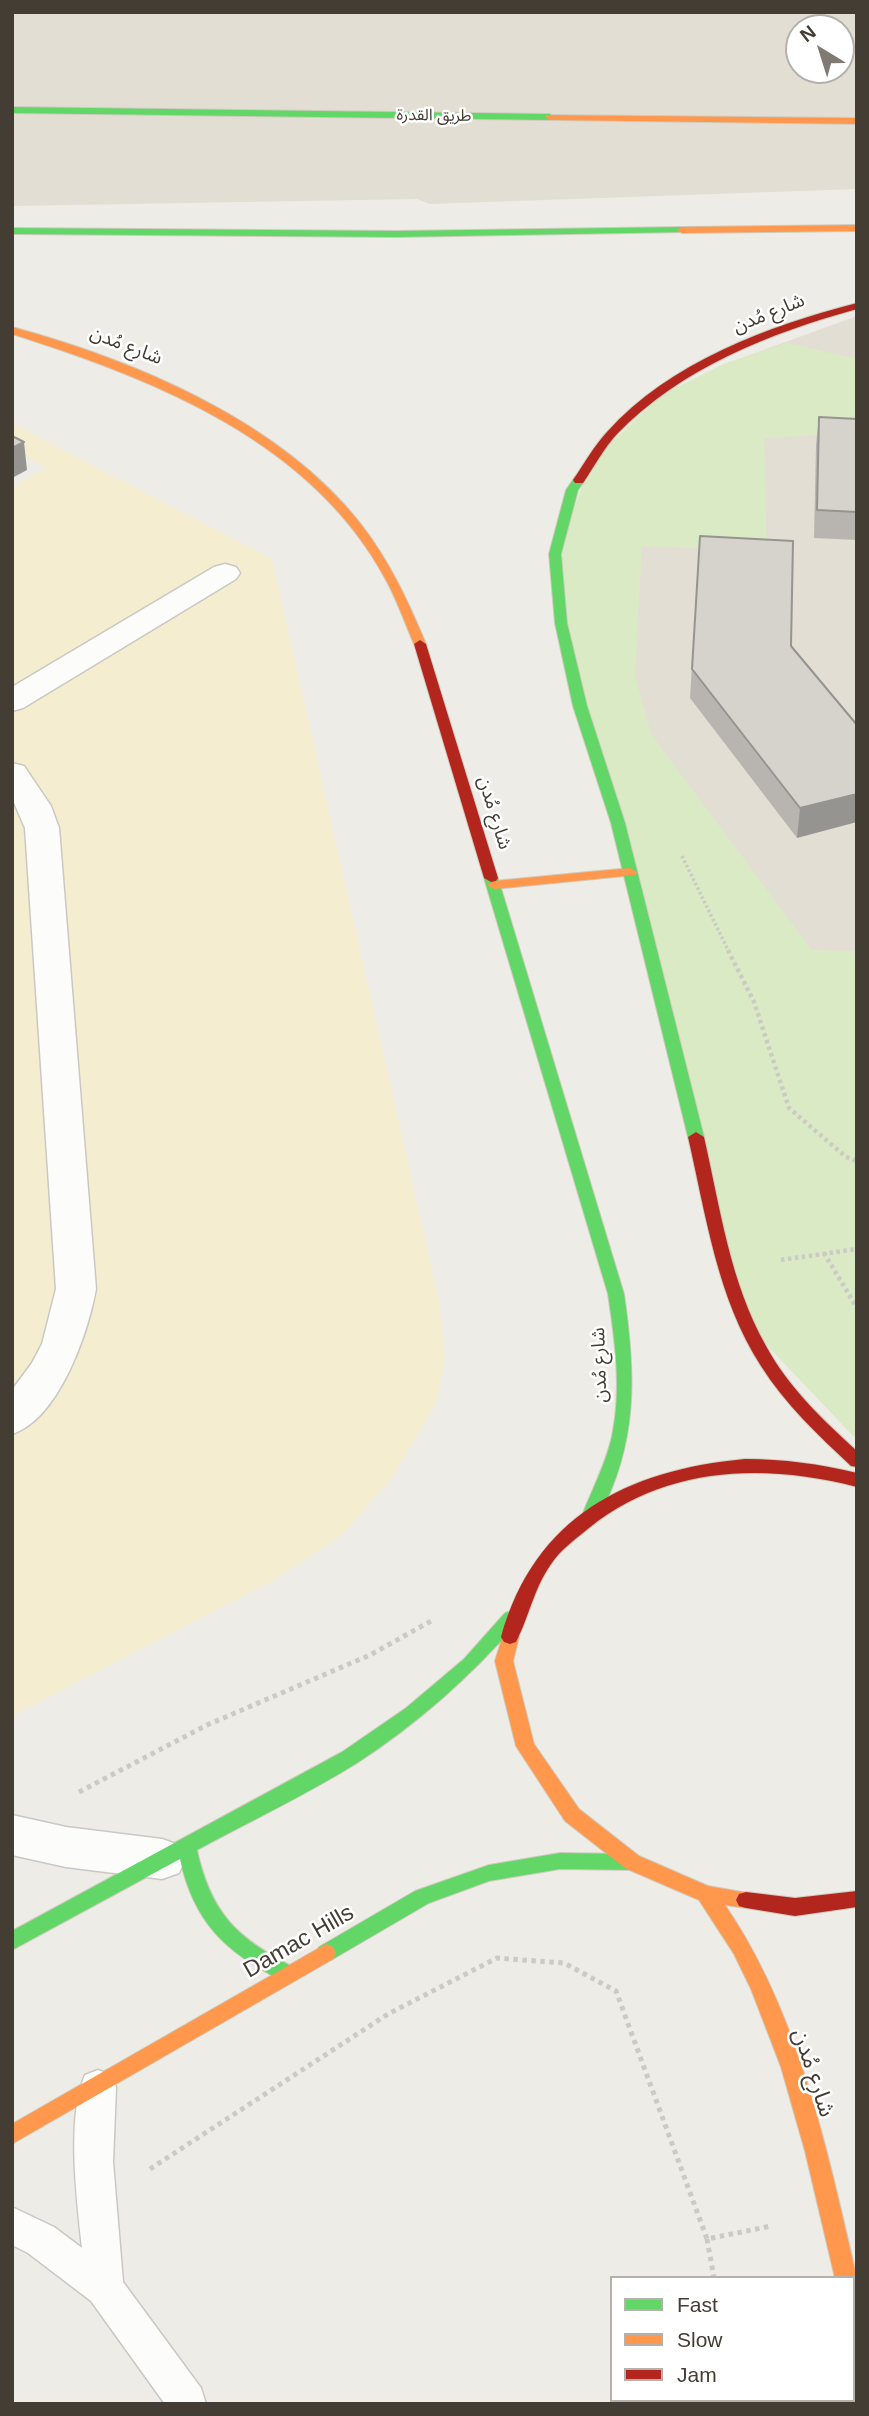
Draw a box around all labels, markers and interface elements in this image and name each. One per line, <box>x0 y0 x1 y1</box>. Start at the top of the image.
north arrow <box>785 14 855 84</box>
text: N <box>796 21 820 46</box>
street label: طريق القدرة <box>396 106 472 126</box>
street label: شارع مُدن <box>730 289 808 339</box>
street label: شارع مُدن <box>87 322 165 370</box>
street label: شارع مُدن <box>472 774 516 852</box>
street label: شارع مُدن <box>587 1327 613 1403</box>
street label: Damac Hills <box>239 1899 359 1985</box>
street label: شارع مُدن <box>786 2025 840 2121</box>
legend <box>610 2276 855 2402</box>
text: Fast <box>677 2293 718 2316</box>
text: Slow <box>677 2328 723 2351</box>
text: Jam <box>677 2363 717 2386</box>

